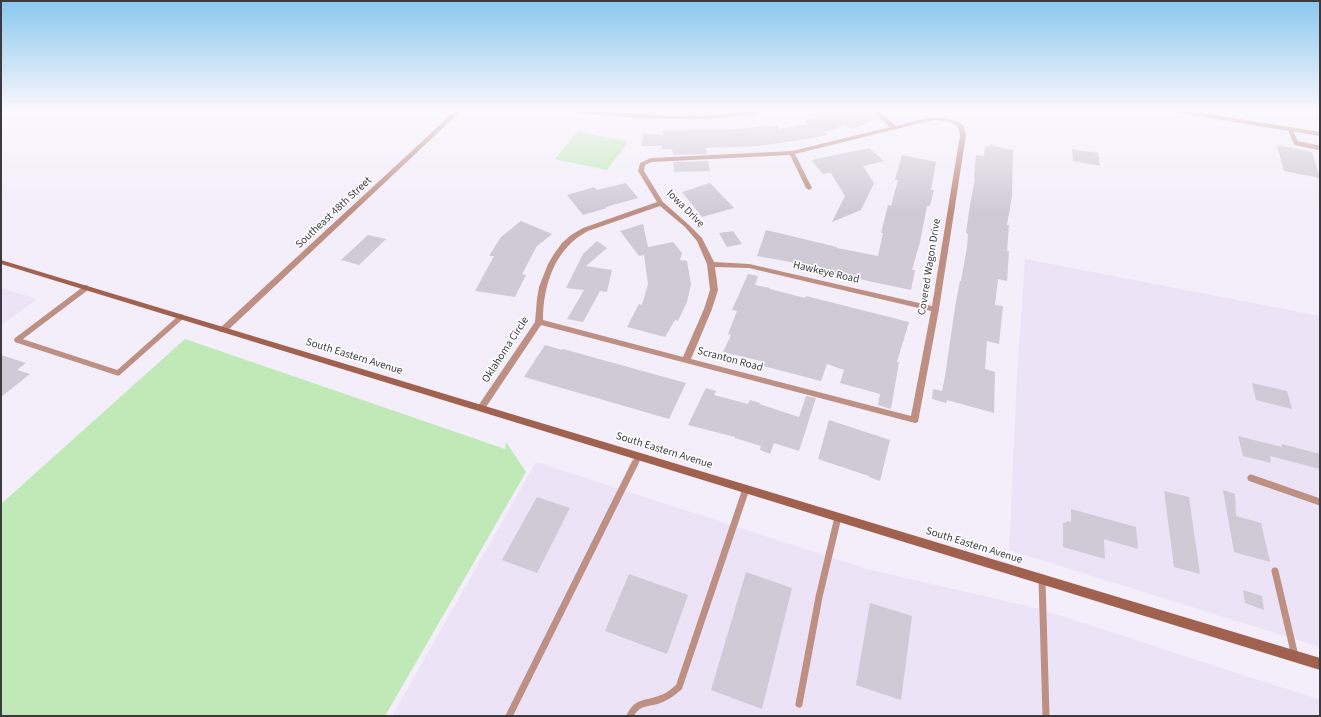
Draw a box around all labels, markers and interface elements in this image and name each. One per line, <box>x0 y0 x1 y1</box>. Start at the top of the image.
street label: Southeast 48th Street <box>293 174 375 252</box>
street label: Iowa Drive <box>663 187 707 231</box>
street label: Covered Wagon Drive <box>916 218 944 316</box>
street label: Hawkeye Road <box>792 259 860 287</box>
street label: Oklahoma Circle <box>480 315 532 385</box>
street label: South Eastern Avenue <box>304 336 404 378</box>
street label: Scranton Road <box>696 345 764 375</box>
street label: South Eastern Avenue <box>614 430 714 472</box>
street label: South Eastern Avenue <box>924 525 1024 567</box>

